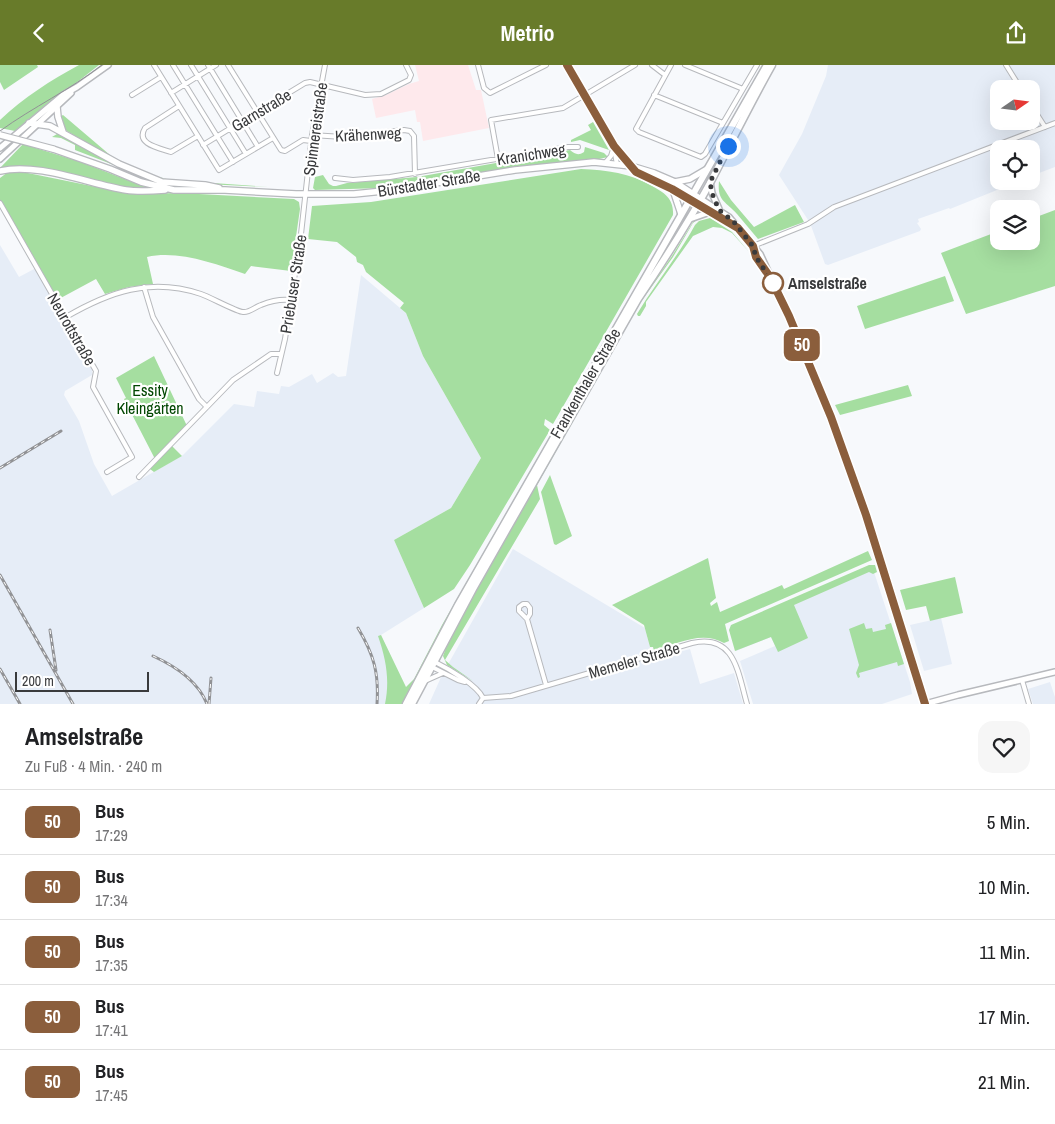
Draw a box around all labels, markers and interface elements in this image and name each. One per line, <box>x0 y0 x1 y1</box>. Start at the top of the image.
text: Metrio <box>500 18 555 48</box>
icon: back <box>25 19 53 47</box>
icon: share <box>1002 19 1030 47</box>
north arrow <box>990 80 1040 130</box>
map controls <box>990 80 1040 250</box>
street label: Spinnereistraße <box>298 81 332 177</box>
street label: Garnstraße <box>227 83 295 137</box>
street label: Krähenweg <box>334 121 402 147</box>
your location <box>716 134 741 159</box>
street label: Kranichweg <box>495 138 568 170</box>
button: locate <box>990 140 1040 190</box>
street label: Bürstadter Straße <box>376 164 482 202</box>
button: layers <box>990 200 1040 250</box>
street label: Priebuser Straße <box>274 233 312 335</box>
marker: Amselstraße <box>762 272 784 294</box>
place label: Amselstraße <box>788 272 867 294</box>
street label: Neurottstraße <box>42 289 102 369</box>
street label: Frankenthaler Straße <box>544 324 626 442</box>
line badge: 50 <box>780 329 824 361</box>
text: 50 <box>794 332 810 357</box>
park label: Essity Kleingärten <box>116 379 184 419</box>
street label: Memeler Straße <box>586 636 682 684</box>
scale bar <box>15 669 149 692</box>
text: 200 m <box>22 672 54 690</box>
text: Amselstraße <box>25 720 143 752</box>
button: heart <box>978 721 1030 773</box>
text: Zu Fuß · 4 Min. · 240 m <box>25 755 162 777</box>
text: Bus <box>95 798 124 824</box>
text: 50 <box>44 809 61 834</box>
text: 5 Min. <box>987 809 1030 835</box>
text: 17:29 <box>95 824 128 846</box>
text: Bus <box>95 863 124 889</box>
text: 50 <box>44 874 61 899</box>
text: 10 Min. <box>978 874 1030 900</box>
text: 17:34 <box>95 889 128 911</box>
text: Bus <box>95 928 124 954</box>
text: 50 <box>44 939 61 964</box>
text: 11 Min. <box>979 939 1030 965</box>
text: 17:35 <box>95 954 128 976</box>
text: Bus <box>95 993 124 1019</box>
text: 50 <box>44 1004 61 1029</box>
text: 17 Min. <box>978 1004 1030 1030</box>
text: 17:41 <box>95 1019 128 1041</box>
text: Bus <box>95 1058 124 1084</box>
text: 50 <box>44 1069 61 1094</box>
text: 21 Min. <box>978 1069 1030 1095</box>
text: 17:45 <box>95 1084 128 1106</box>

